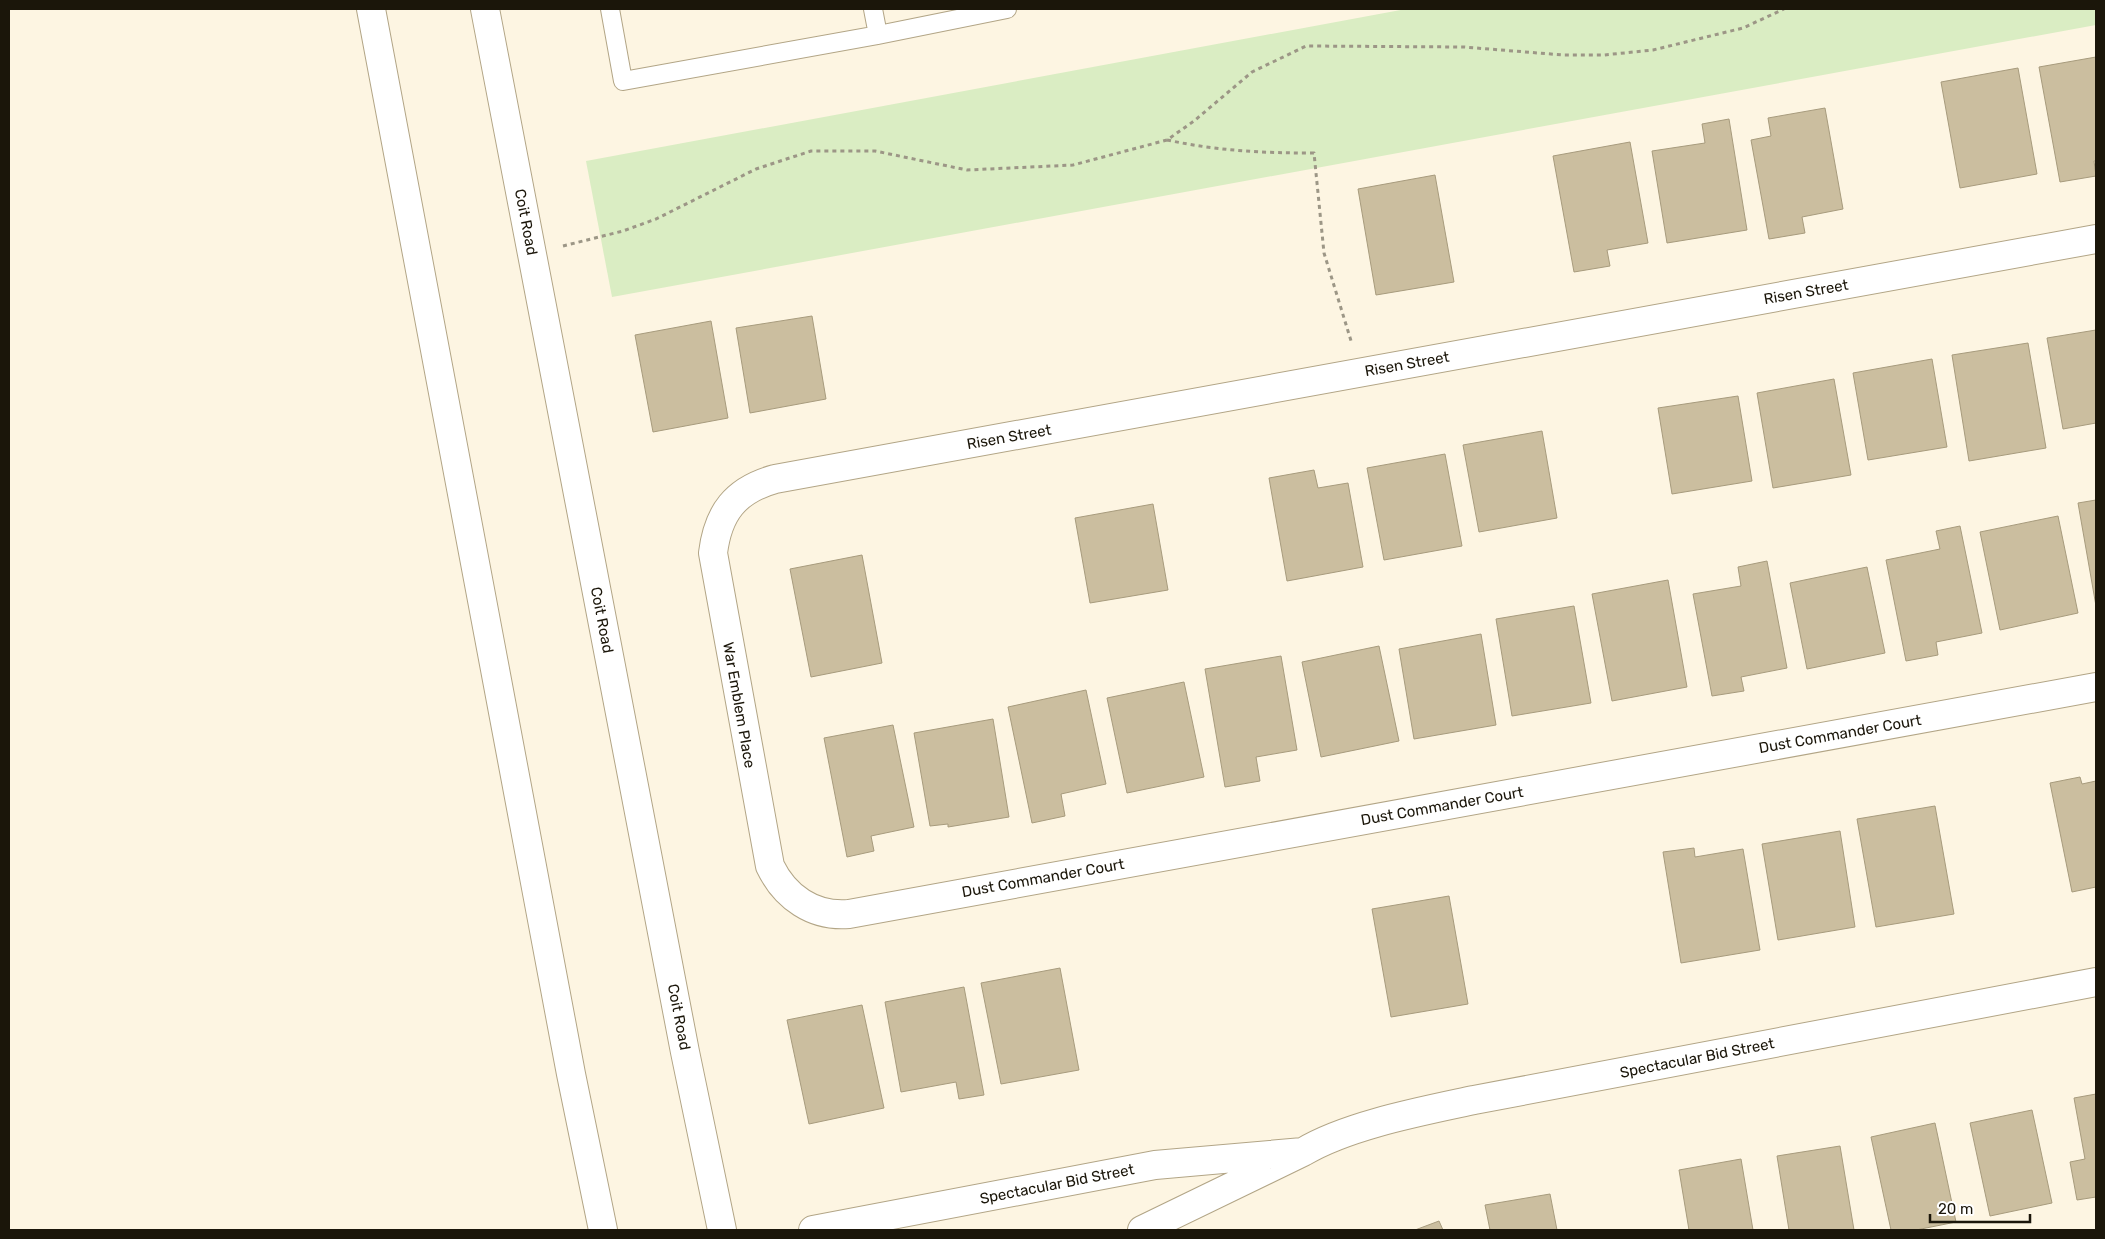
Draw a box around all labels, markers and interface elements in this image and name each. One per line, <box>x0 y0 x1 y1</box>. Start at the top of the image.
street label: Coit Road <box>511 187 541 257</box>
street label: Risen Street <box>1762 276 1850 308</box>
street label: Risen Street <box>1363 348 1451 380</box>
street label: Risen Street <box>965 421 1053 453</box>
street label: Coit Road <box>587 585 617 655</box>
street label: War Emblem Place <box>719 641 759 769</box>
street label: Dust Commander Court <box>1757 711 1923 757</box>
street label: Dust Commander Court <box>1359 783 1525 829</box>
street label: Dust Commander Court <box>960 855 1126 901</box>
street label: Coit Road <box>664 982 694 1052</box>
street label: Spectacular Bid Street <box>1618 1034 1776 1082</box>
street label: Spectacular Bid Street <box>978 1160 1136 1208</box>
scale bar <box>1930 1192 2030 1224</box>
text: 20 m <box>1938 1200 1973 1218</box>

